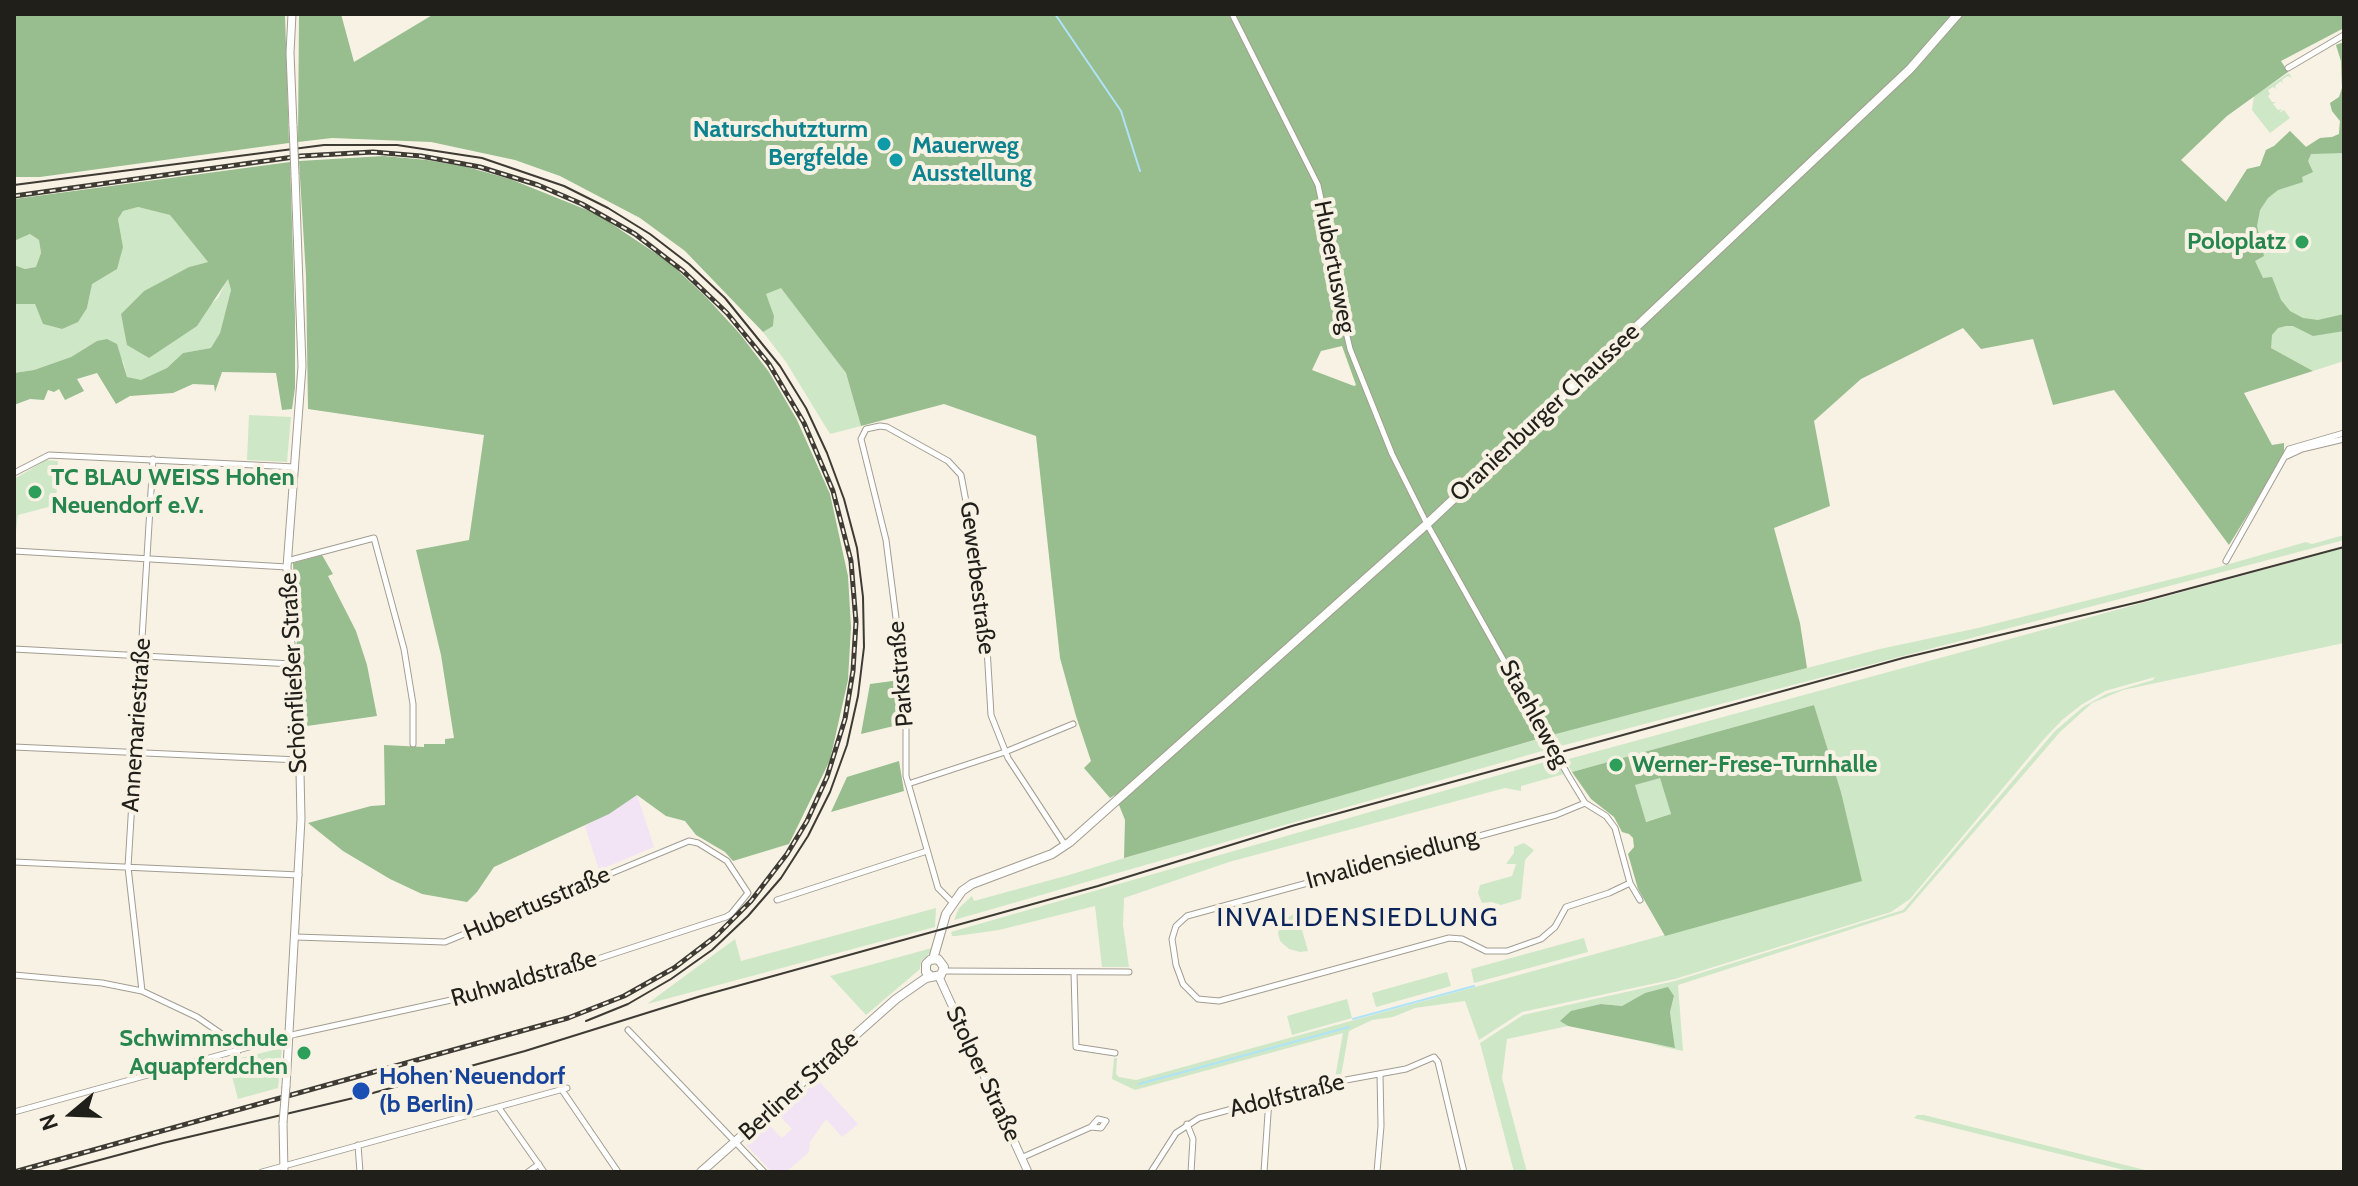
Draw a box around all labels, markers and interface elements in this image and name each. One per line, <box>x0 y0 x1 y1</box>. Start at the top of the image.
place label: Naturschutzturm Bergfelde <box>693 116 868 172</box>
place label: Mauerweg Ausstellung <box>912 132 1032 188</box>
marker: Naturschutzturm Bergfelde <box>875 135 893 153</box>
marker: Mauerweg Ausstellung <box>887 151 905 169</box>
street label: Hubertusweg <box>1307 198 1361 336</box>
place label: Poloplatz <box>2187 228 2286 256</box>
marker: Poloplatz <box>2293 233 2311 251</box>
street label: Oranienburger Chaussee <box>1444 318 1646 508</box>
place label: TC BLAU WEISS Hohen Neuendorf e.V. <box>51 464 295 520</box>
marker: TC BLAU WEISS Hohen Neuendorf e.V. <box>26 483 44 501</box>
street label: Gewerbestraße <box>953 500 1001 656</box>
street label: Schönfließer Straße <box>274 572 314 774</box>
street label: Parkstraße <box>882 620 920 728</box>
street label: Annemariestraße <box>117 637 157 813</box>
street label: Staehleweg <box>1493 655 1575 773</box>
place label: Werner-Frese-Turnhalle <box>1632 751 1877 779</box>
marker: Werner-Frese-Turnhalle <box>1607 756 1625 774</box>
street label: Invalidensiedlung <box>1303 822 1481 896</box>
street label: Hubertusstraße <box>460 860 614 948</box>
district label: INVALIDENSIEDLUNG <box>1216 902 1500 934</box>
street label: Ruhwaldstraße <box>448 944 600 1014</box>
street label: Stolper Straße <box>939 1002 1027 1146</box>
place label: Schwimmschule Aquapferdchen <box>119 1025 288 1081</box>
street label: Berliner Straße <box>734 1025 864 1147</box>
marker: Schwimmschule Aquapferdchen <box>295 1044 313 1062</box>
place label: Hohen Neuendorf (b Berlin) <box>379 1063 565 1119</box>
street label: Adolfstraße <box>1226 1068 1348 1124</box>
north arrow <box>32 1074 112 1154</box>
marker: Hohen Neuendorf (b Berlin) <box>350 1080 372 1102</box>
text: N <box>34 1110 64 1134</box>

